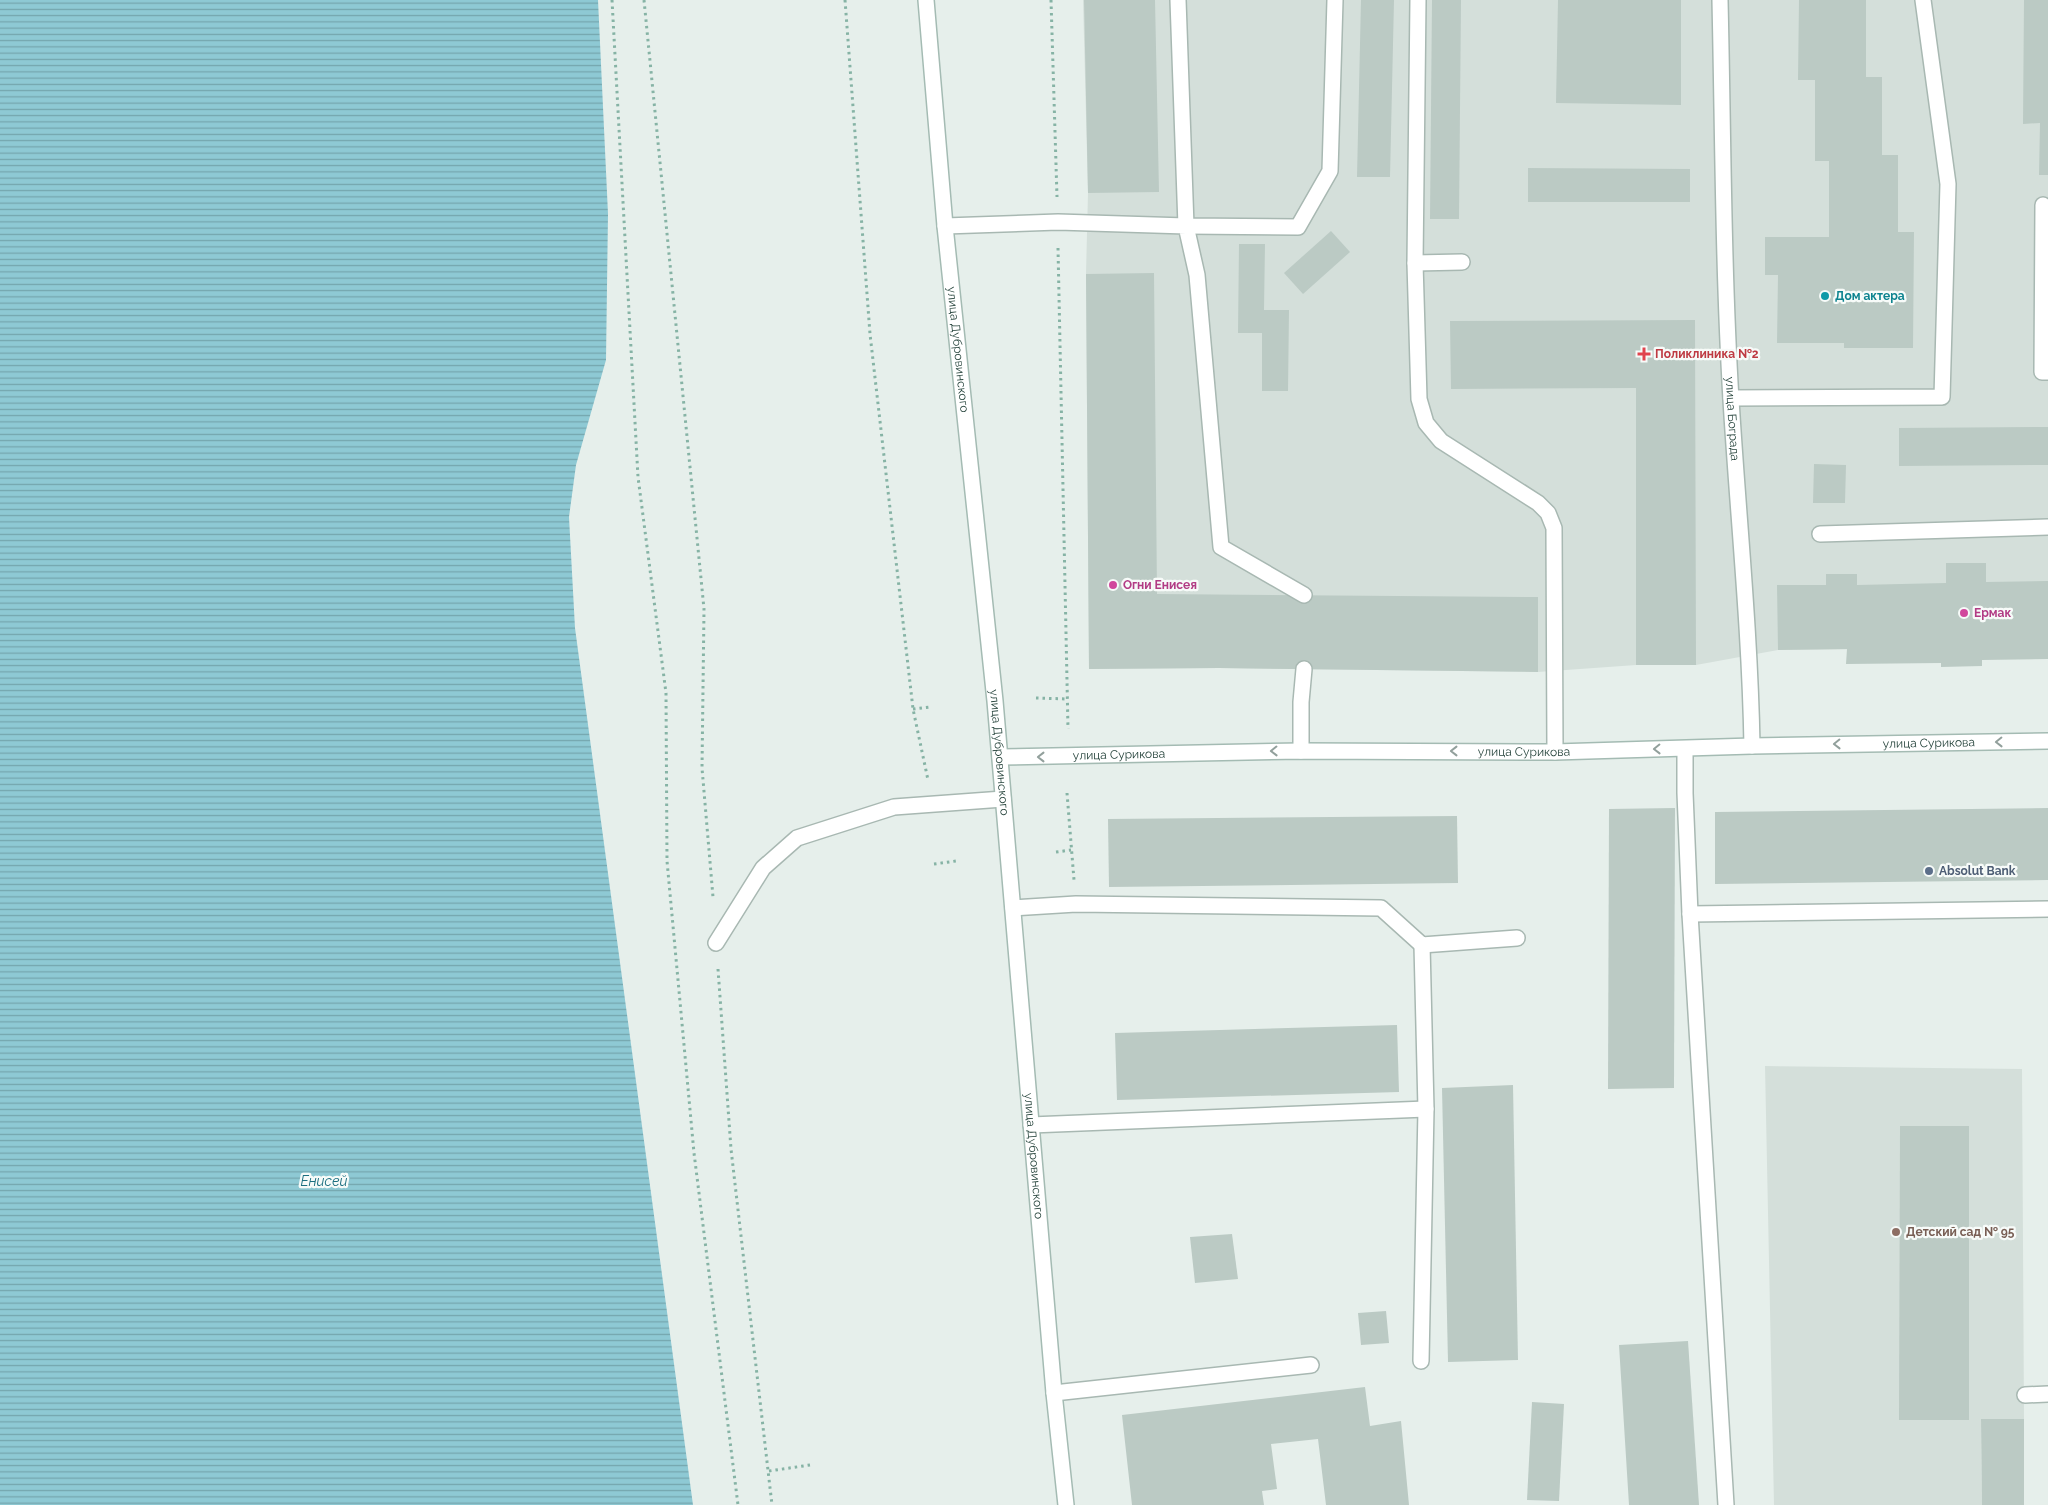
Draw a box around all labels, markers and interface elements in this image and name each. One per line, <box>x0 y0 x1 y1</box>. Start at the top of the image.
street label: улица Дубровинского <box>944 286 972 413</box>
place label: Дом актера <box>1835 289 1905 303</box>
marker: Дом актера <box>1819 290 1831 302</box>
marker: Поликлиника №2 <box>1637 347 1651 361</box>
place label: Поликлиника №2 <box>1655 347 1759 361</box>
street label: улица Бограда <box>1723 376 1742 461</box>
place label: Огни Енисея <box>1123 578 1197 592</box>
marker: Огни Енисея <box>1107 579 1119 591</box>
place label: Ермак <box>1974 606 2011 620</box>
marker: Ермак <box>1958 607 1970 619</box>
street label: улица Дубровинского <box>987 689 1012 816</box>
street label: улица Сурикова <box>1883 735 1975 751</box>
one-way arrow <box>1995 737 2003 747</box>
one-way arrow <box>1833 739 1840 749</box>
one-way arrow <box>1653 744 1661 755</box>
street label: улица Сурикова <box>1478 745 1570 759</box>
one-way arrow <box>1270 746 1278 757</box>
one-way arrow <box>1450 746 1458 756</box>
street label: улица Сурикова <box>1073 747 1165 763</box>
one-way arrow <box>1037 752 1045 762</box>
place label: Absolut Bank <box>1939 864 2016 878</box>
marker: Absolut Bank <box>1923 865 1935 877</box>
street label: улица Дубровинского <box>1021 1092 1046 1220</box>
water label: Енисей <box>300 1173 348 1189</box>
place label: Детский сад № 95 <box>1906 1225 2015 1239</box>
marker: Детский сад № 95 <box>1890 1226 1902 1238</box>

